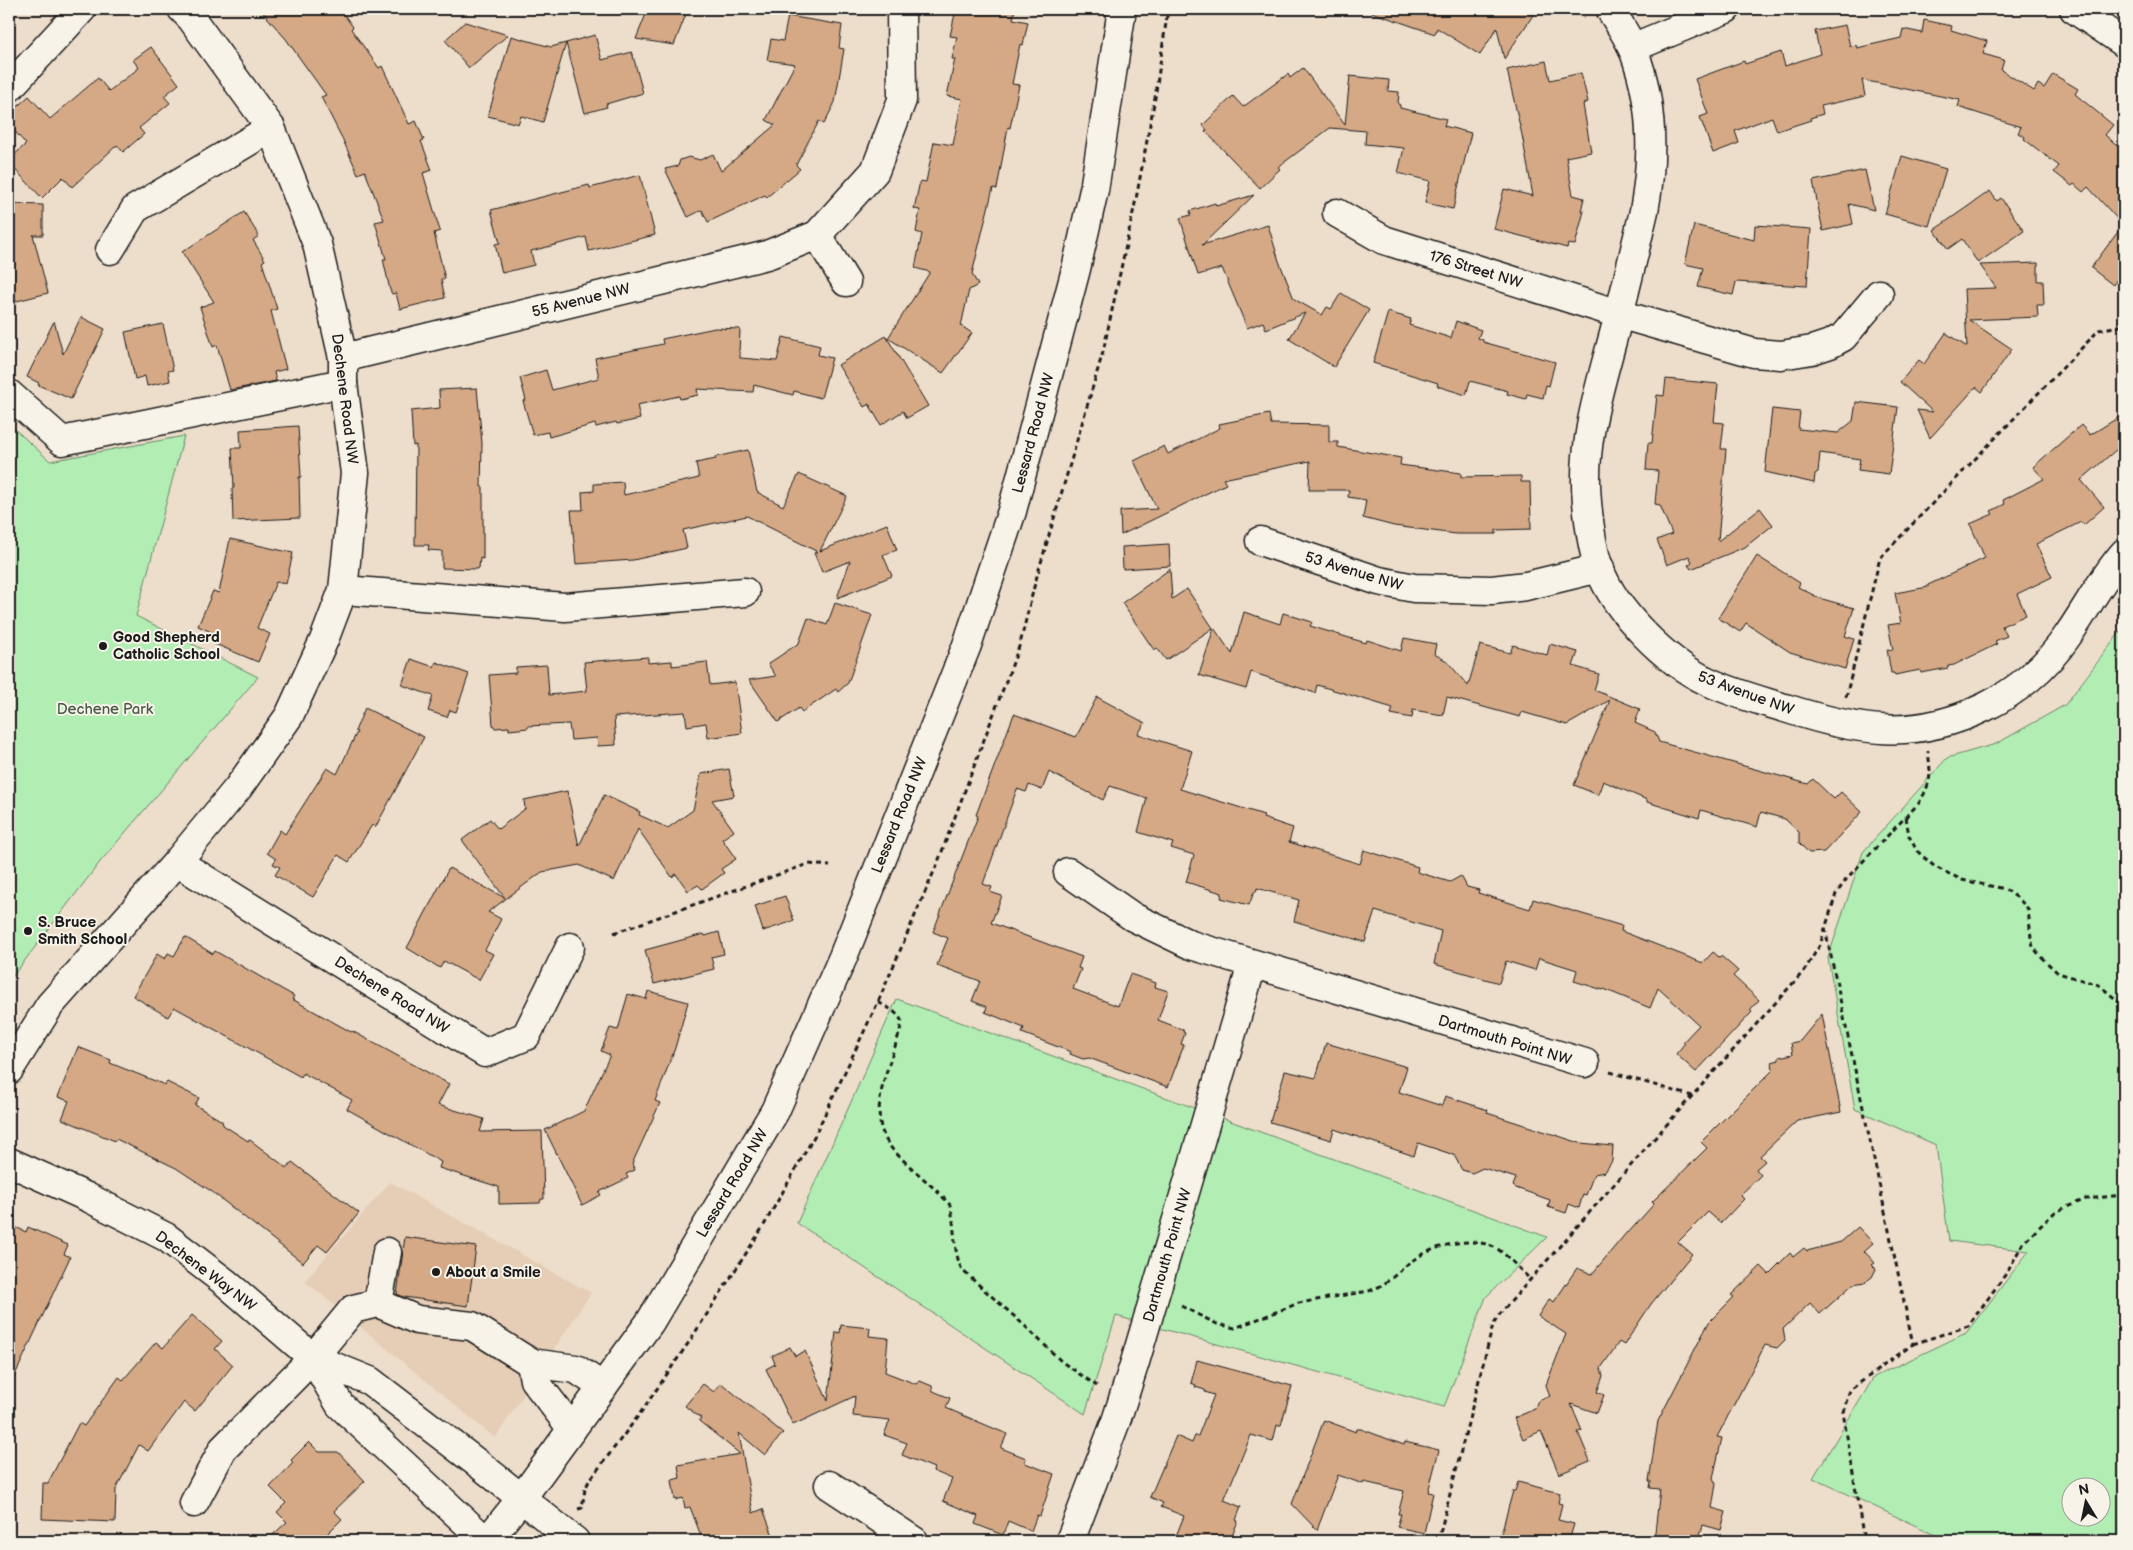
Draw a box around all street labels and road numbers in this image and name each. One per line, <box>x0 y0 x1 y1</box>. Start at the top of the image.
street label: 176 Street NW <box>1427 246 1525 293</box>
street label: 55 Avenue NW <box>530 279 633 322</box>
street label: Dechene Road NW <box>327 333 362 466</box>
street label: Lessard Road NW <box>1008 371 1059 495</box>
street label: 53 Avenue NW <box>1303 548 1405 595</box>
street label: 53 Avenue NW <box>1695 667 1797 720</box>
street label: Lessard Road NW <box>868 754 932 876</box>
street label: Dechene Road NW <box>331 952 453 1039</box>
street label: Dartmouth Point NW <box>1436 1011 1574 1070</box>
street label: Lessard Road NW <box>692 1125 773 1241</box>
street label: Dartmouth Point NW <box>1139 1186 1196 1324</box>
street label: Dechene Way NW <box>151 1227 260 1316</box>

